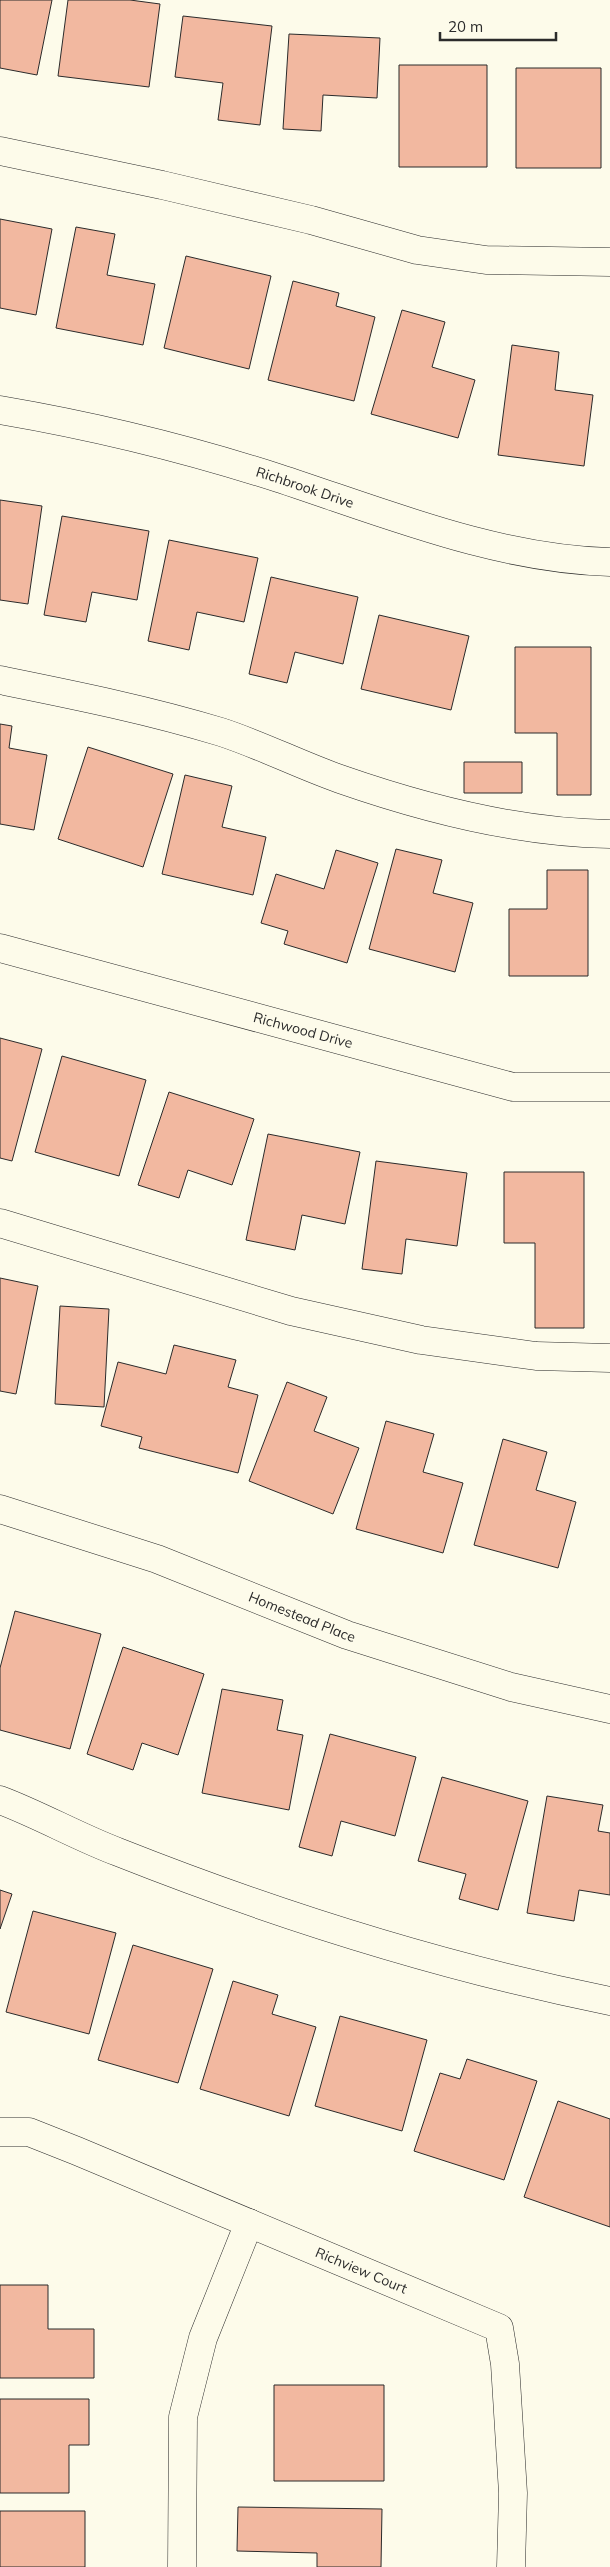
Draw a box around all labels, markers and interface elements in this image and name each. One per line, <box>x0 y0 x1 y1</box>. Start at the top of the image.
scale bar <box>440 10 556 42</box>
text: 20 m <box>448 17 483 36</box>
street label: Richbrook Drive <box>254 463 356 512</box>
street label: Richwood Drive <box>251 1008 355 1052</box>
street label: Homestead Place <box>246 1588 358 1646</box>
street label: Richview Court <box>313 2243 410 2298</box>

